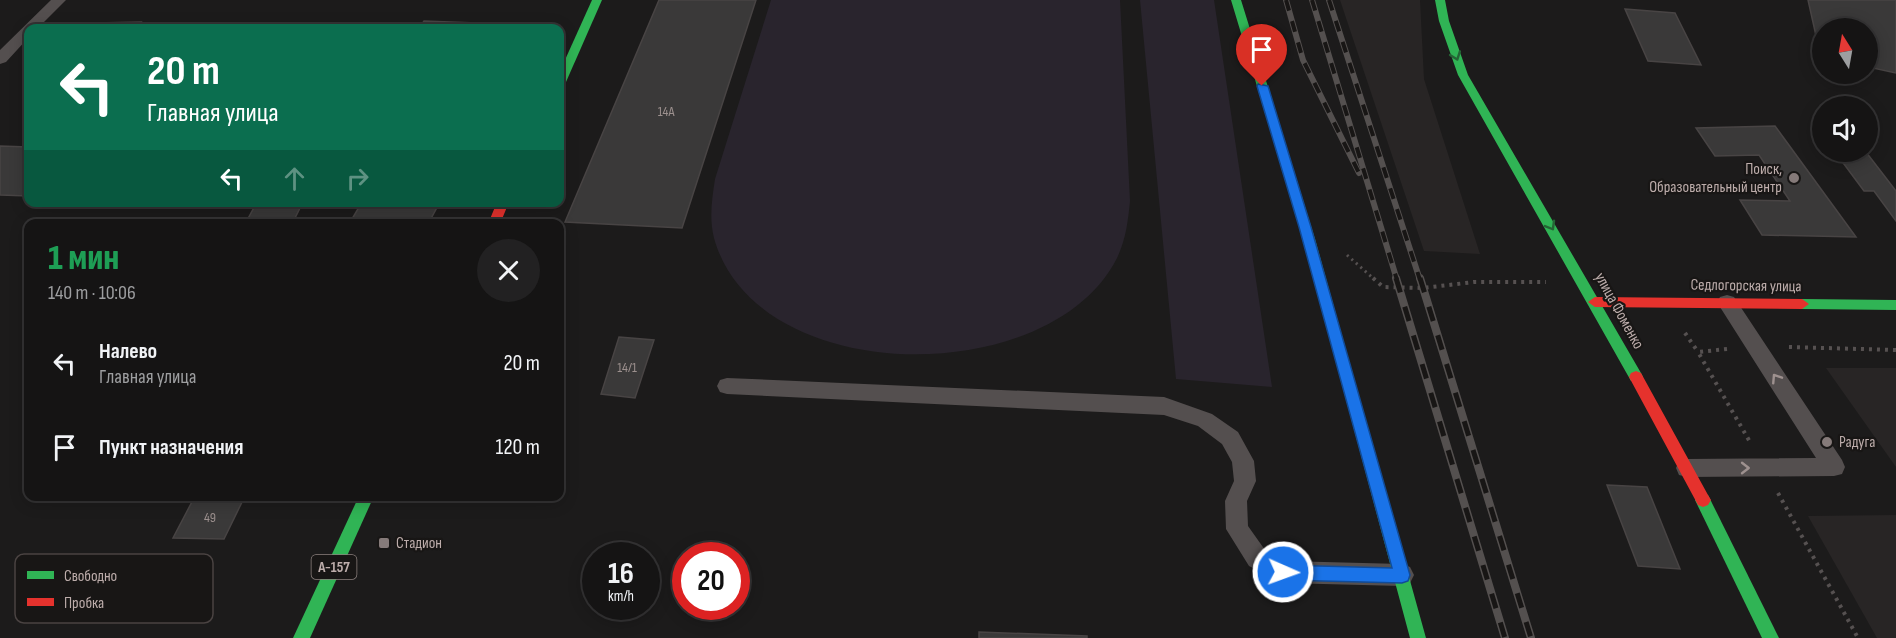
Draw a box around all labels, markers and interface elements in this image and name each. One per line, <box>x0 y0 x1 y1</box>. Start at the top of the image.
north arrow <box>1812 18 1878 84</box>
map controls <box>1812 18 1878 162</box>
pin <box>1236 24 1287 86</box>
icon: arrive <box>1245 33 1278 66</box>
text: 20 m <box>147 46 220 97</box>
icon: left <box>48 48 126 126</box>
one-way arrow <box>1449 50 1462 61</box>
button: sound <box>1812 96 1878 162</box>
text: Главная улица <box>147 97 279 129</box>
house number: 14А <box>658 103 675 120</box>
place label: Поиск, Образовательный центр <box>1649 160 1782 197</box>
icon: left <box>215 162 248 195</box>
icon: ahead <box>278 162 311 195</box>
icon: right <box>341 162 374 195</box>
marker: Поиск, Образовательный центр <box>1787 171 1801 185</box>
one-way arrow <box>1544 220 1555 230</box>
text: 1 мин <box>48 237 119 280</box>
button: close <box>477 239 540 302</box>
street label: улица Фоменко <box>1590 269 1648 353</box>
street label: Седлогорская улица <box>1690 276 1802 296</box>
text: 140 m · 10:06 <box>48 281 136 305</box>
text: Налево <box>99 338 157 365</box>
icon: left <box>48 347 81 380</box>
text: 20 m <box>504 350 540 377</box>
house number: 14/1 <box>617 359 637 376</box>
text: Главная улица <box>99 365 196 389</box>
one-way arrow <box>1772 374 1783 385</box>
icon: arrive <box>48 431 81 464</box>
place label: Радуга <box>1839 433 1875 452</box>
text: Пункт назначения <box>99 434 243 461</box>
text: 120 m <box>496 434 540 461</box>
marker: Радуга <box>1820 435 1834 449</box>
one-way arrow <box>1741 462 1750 474</box>
house number: 49 <box>204 509 216 526</box>
place label: Стадион <box>396 534 442 553</box>
marker: Стадион <box>377 536 391 550</box>
position arrow <box>1251 540 1315 604</box>
speed limit sign: 20 <box>672 542 750 620</box>
legend <box>15 554 213 623</box>
road number: А-157 <box>312 555 356 579</box>
text: 16 <box>608 556 634 592</box>
text: Свободно <box>64 567 117 586</box>
text: km/h <box>608 587 634 606</box>
text: Пробка <box>64 594 104 613</box>

